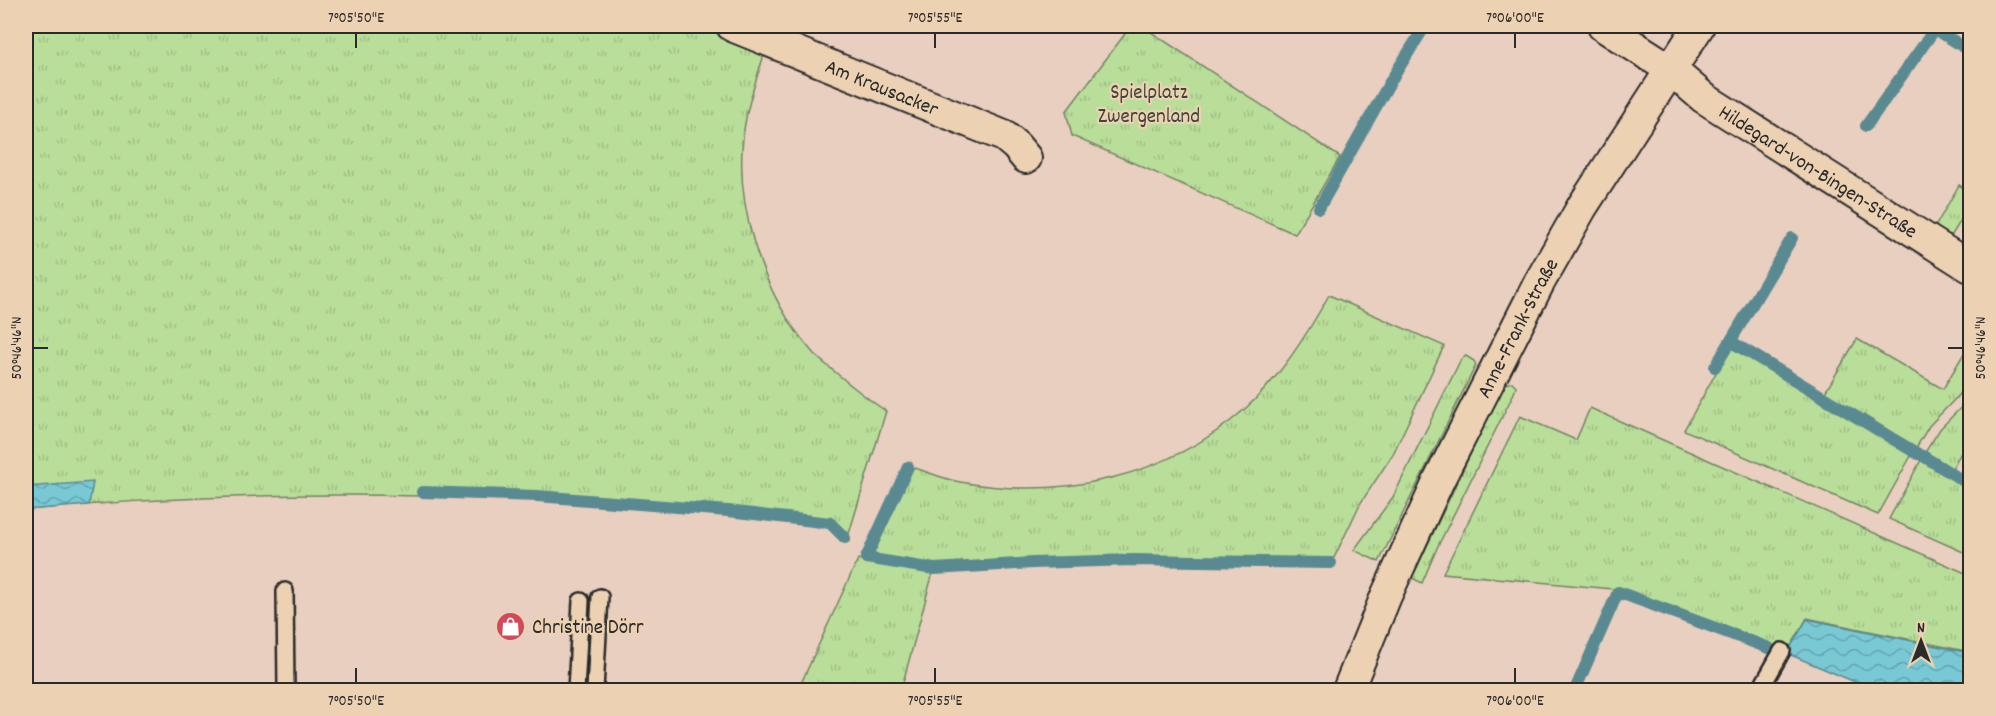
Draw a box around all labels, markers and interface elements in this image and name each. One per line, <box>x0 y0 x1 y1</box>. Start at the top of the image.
text: 7°05'50"E <box>328 8 384 30</box>
text: 7°05'55"E <box>908 8 963 30</box>
text: 7°06'00"E <box>1486 8 1544 30</box>
street label: Am Krausacker <box>820 53 942 126</box>
park label: Spielplatz Zwergenland <box>1098 79 1200 133</box>
street label: Hildegard-von-Bingen-Straße <box>1712 99 1922 248</box>
street label: Anne-Frank-Straße <box>1471 254 1568 404</box>
text: 50°46'46"N <box>7 317 29 379</box>
text: 50°46'46"N <box>1971 317 1993 379</box>
shop icon: Christine Dörr <box>495 610 527 642</box>
north arrow <box>1891 611 1951 671</box>
place label: Christine Dörr <box>532 614 644 644</box>
text: N <box>1917 617 1925 640</box>
text: 7°05'50"E <box>328 691 384 713</box>
text: 7°05'55"E <box>908 691 963 713</box>
text: 7°06'00"E <box>1486 691 1544 713</box>

